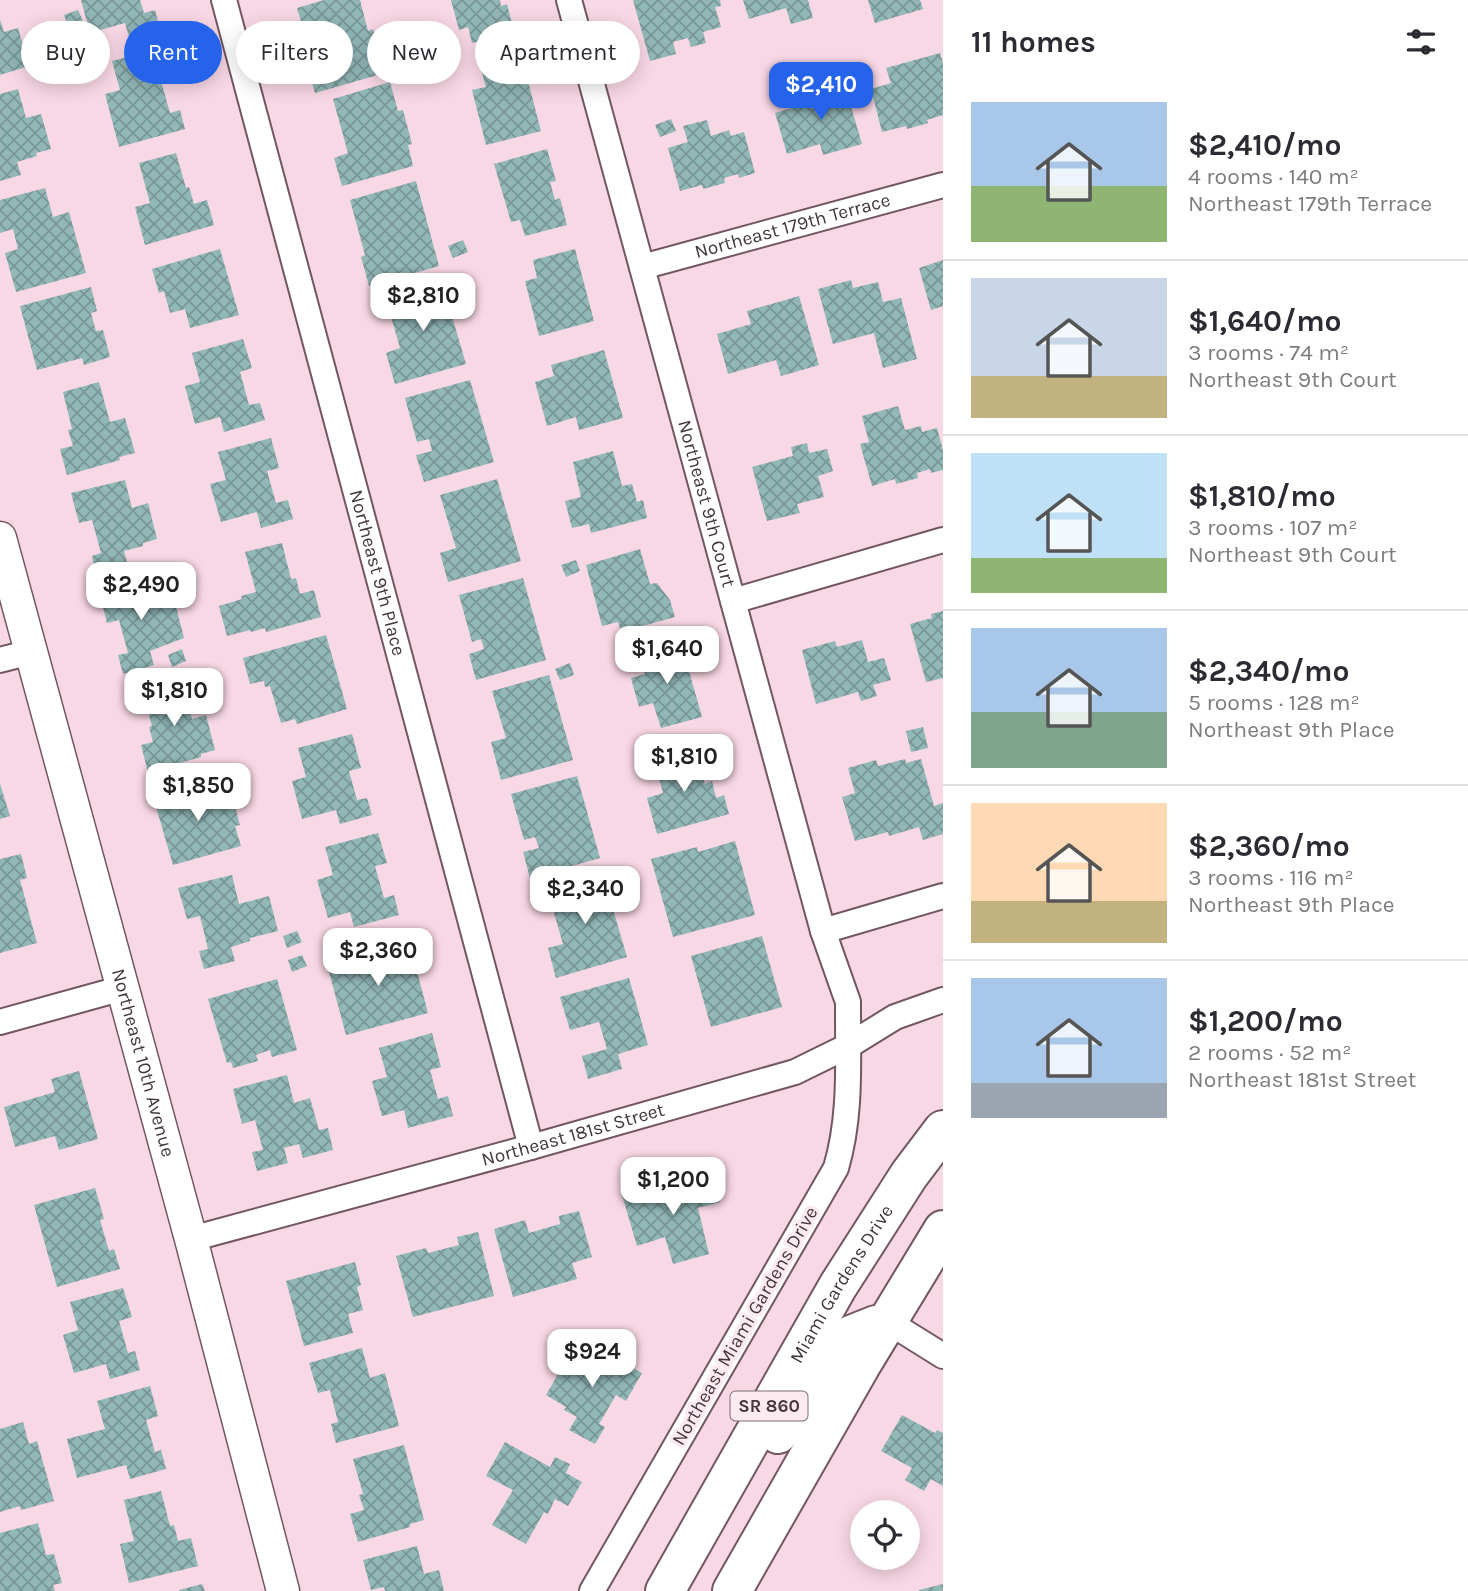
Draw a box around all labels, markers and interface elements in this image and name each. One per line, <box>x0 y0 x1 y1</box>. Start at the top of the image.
chip: Buy <box>21 21 110 84</box>
chip: Rent <box>124 21 222 84</box>
chip: Filters <box>236 21 353 84</box>
chip: New <box>367 21 461 84</box>
chip: Apartment <box>475 21 640 84</box>
icon: filters <box>1402 23 1440 61</box>
text: 11 homes <box>971 24 1096 60</box>
pin: $2,410 <box>764 62 878 122</box>
text: $2,410 <box>785 71 857 98</box>
text: $2,410/mo <box>1188 127 1342 163</box>
icon: home <box>1027 130 1111 214</box>
text: 4 rooms · 140 m² <box>1188 163 1359 190</box>
street label: Northeast 179th Terrace <box>692 189 893 263</box>
text: Northeast 179th Terrace <box>1188 190 1432 217</box>
pin: $2,810 <box>366 274 480 333</box>
text: $2,810 <box>386 282 460 309</box>
text: $1,640/mo <box>1188 303 1342 339</box>
icon: home <box>1027 306 1111 390</box>
text: 3 rooms · 74 m² <box>1188 339 1349 366</box>
text: Northeast 9th Court <box>1188 366 1397 393</box>
street label: Northeast 9th Court <box>673 417 740 590</box>
text: $1,810/mo <box>1188 478 1336 514</box>
icon: home <box>1027 481 1111 565</box>
street label: Northeast 9th Place <box>345 487 410 658</box>
text: 3 rooms · 107 m² <box>1188 514 1357 541</box>
text: Northeast 9th Court <box>1188 541 1397 568</box>
pin: $2,490 <box>84 562 198 622</box>
text: $2,490 <box>102 571 180 598</box>
pin: $1,640 <box>610 626 724 686</box>
text: $1,640 <box>631 635 703 662</box>
text: $2,340/mo <box>1188 653 1350 689</box>
icon: home <box>1027 656 1111 740</box>
pin: $1,810 <box>117 668 231 728</box>
text: $1,810 <box>140 677 208 704</box>
text: 5 rooms · 128 m² <box>1188 689 1360 716</box>
text: Northeast 9th Place <box>1188 716 1395 743</box>
pin: $1,810 <box>627 734 741 794</box>
text: $1,810 <box>650 743 718 770</box>
pin: $1,850 <box>141 764 255 823</box>
text: $1,850 <box>162 772 234 799</box>
text: $2,360/mo <box>1188 828 1350 864</box>
icon: home <box>1027 831 1111 915</box>
text: 3 rooms · 116 m² <box>1188 864 1354 891</box>
pin: $2,340 <box>528 866 642 926</box>
text: $2,340 <box>546 875 624 902</box>
text: Northeast 9th Place <box>1188 891 1395 918</box>
pin: $2,360 <box>321 928 435 988</box>
text: $2,360 <box>339 937 417 964</box>
street label: Northeast 10th Avenue <box>107 966 179 1159</box>
text: $1,200/mo <box>1188 1003 1343 1039</box>
icon: home <box>1027 1006 1111 1090</box>
text: 2 rooms · 52 m² <box>1188 1039 1351 1066</box>
text: Northeast 181st Street <box>1188 1066 1416 1093</box>
street label: Northeast 181st Street <box>479 1099 667 1171</box>
pin: $1,200 <box>616 1158 730 1217</box>
text: $1,200 <box>637 1166 709 1193</box>
street label: Miami Gardens Drive <box>785 1201 898 1367</box>
street label: Northeast Miami Gardens Drive <box>668 1203 822 1449</box>
pin: $924 <box>551 1330 633 1389</box>
text: $924 <box>563 1338 621 1365</box>
road number: SR 860 <box>730 1392 808 1420</box>
map controls <box>850 1500 920 1570</box>
button: locate <box>850 1500 920 1570</box>

